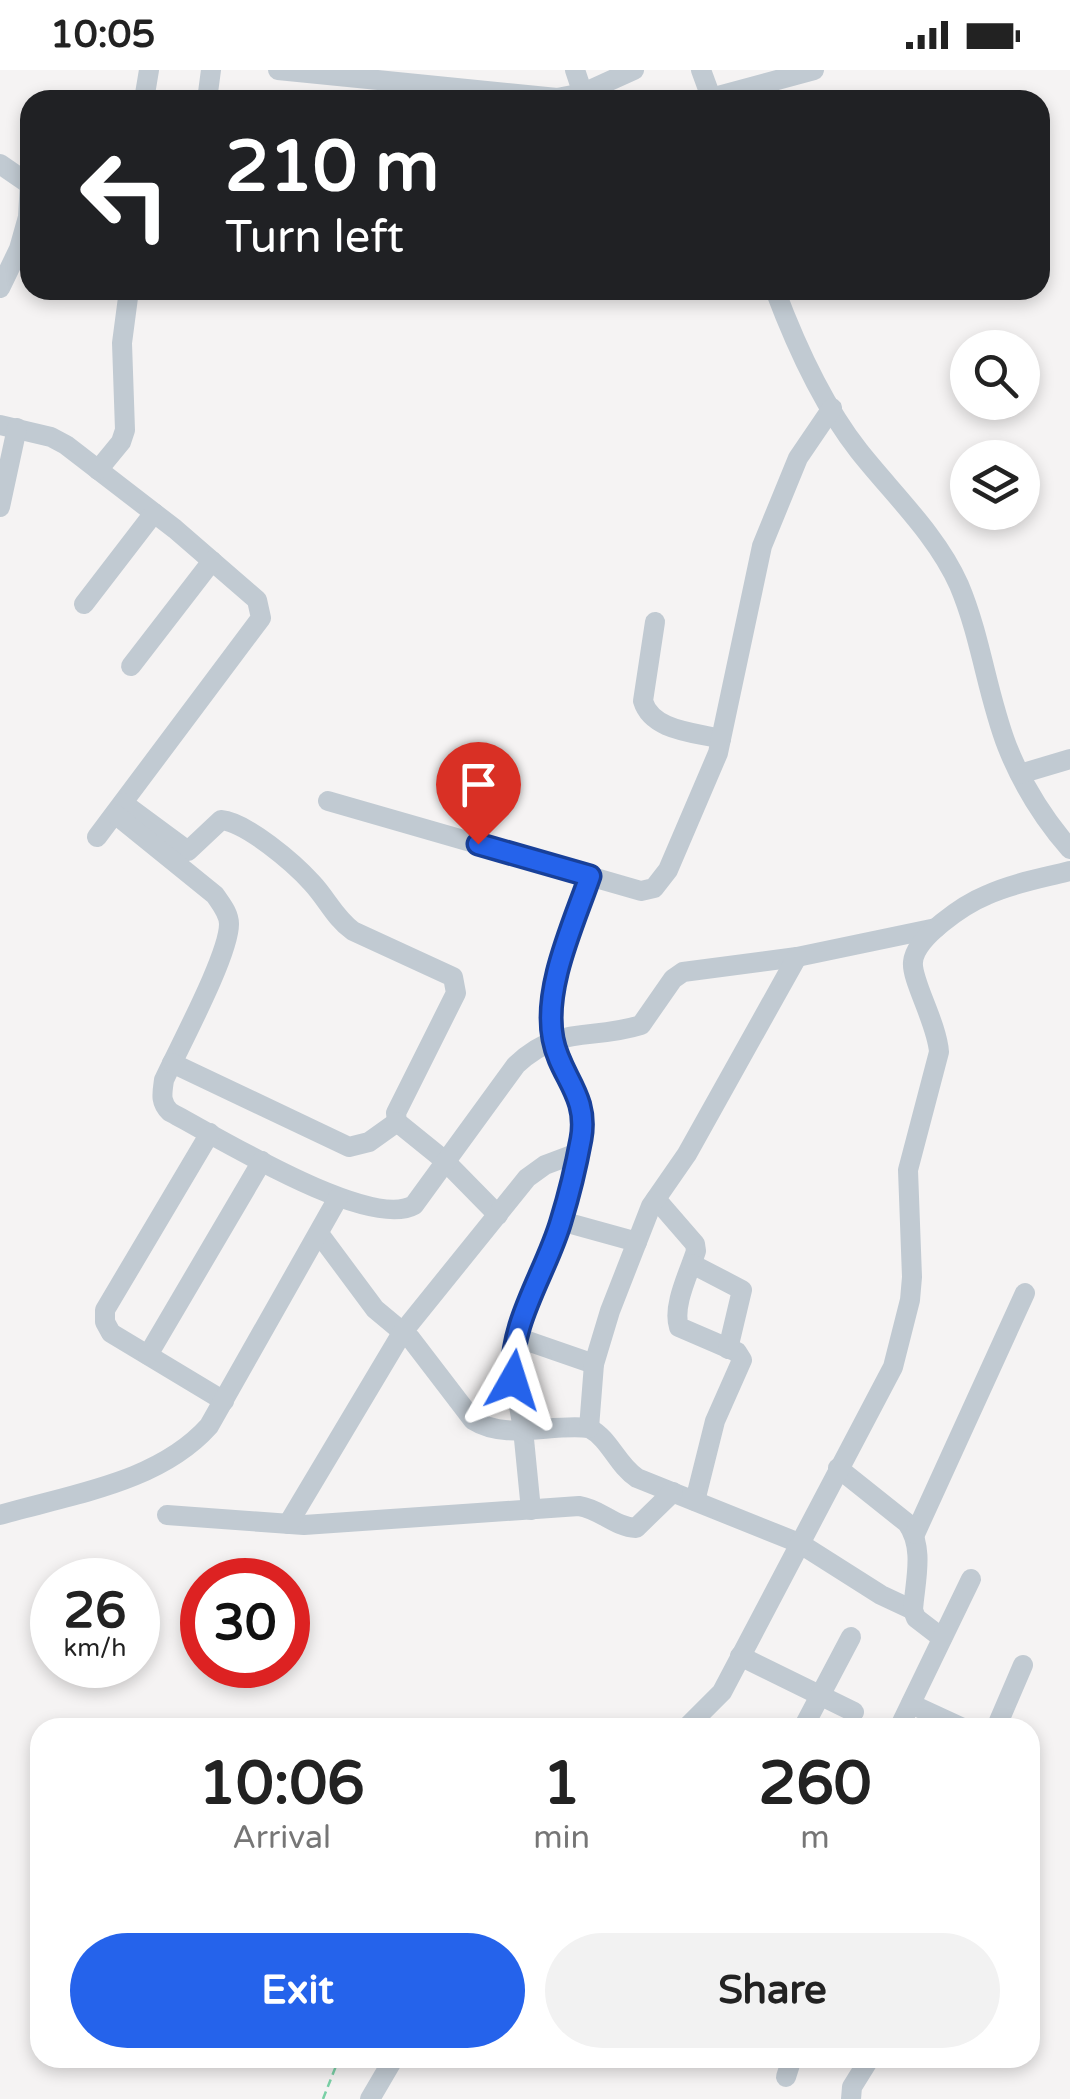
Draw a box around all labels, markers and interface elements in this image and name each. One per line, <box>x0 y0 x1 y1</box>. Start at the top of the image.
text: 10:05 <box>50 12 155 58</box>
text: 210 m <box>225 126 439 210</box>
icon: left <box>60 130 190 260</box>
text: Turn left <box>225 211 404 265</box>
map controls <box>950 330 1040 530</box>
button: search <box>950 330 1040 420</box>
button: layers <box>950 440 1040 530</box>
pin <box>436 742 521 845</box>
icon: arrive <box>451 757 506 812</box>
position arrow <box>461 1328 565 1432</box>
speed limit sign: 30 <box>180 1558 310 1688</box>
text: 26 <box>64 1581 126 1641</box>
text: km/h <box>64 1633 126 1663</box>
text: 10:06 <box>198 1748 365 1820</box>
text: 1 <box>543 1748 580 1820</box>
text: 260 <box>758 1748 872 1820</box>
text: Arrival <box>232 1819 331 1857</box>
text: min <box>533 1819 590 1857</box>
text: m <box>800 1819 830 1857</box>
button: Exit <box>70 1933 525 2048</box>
button: Share <box>545 1933 1000 2048</box>

